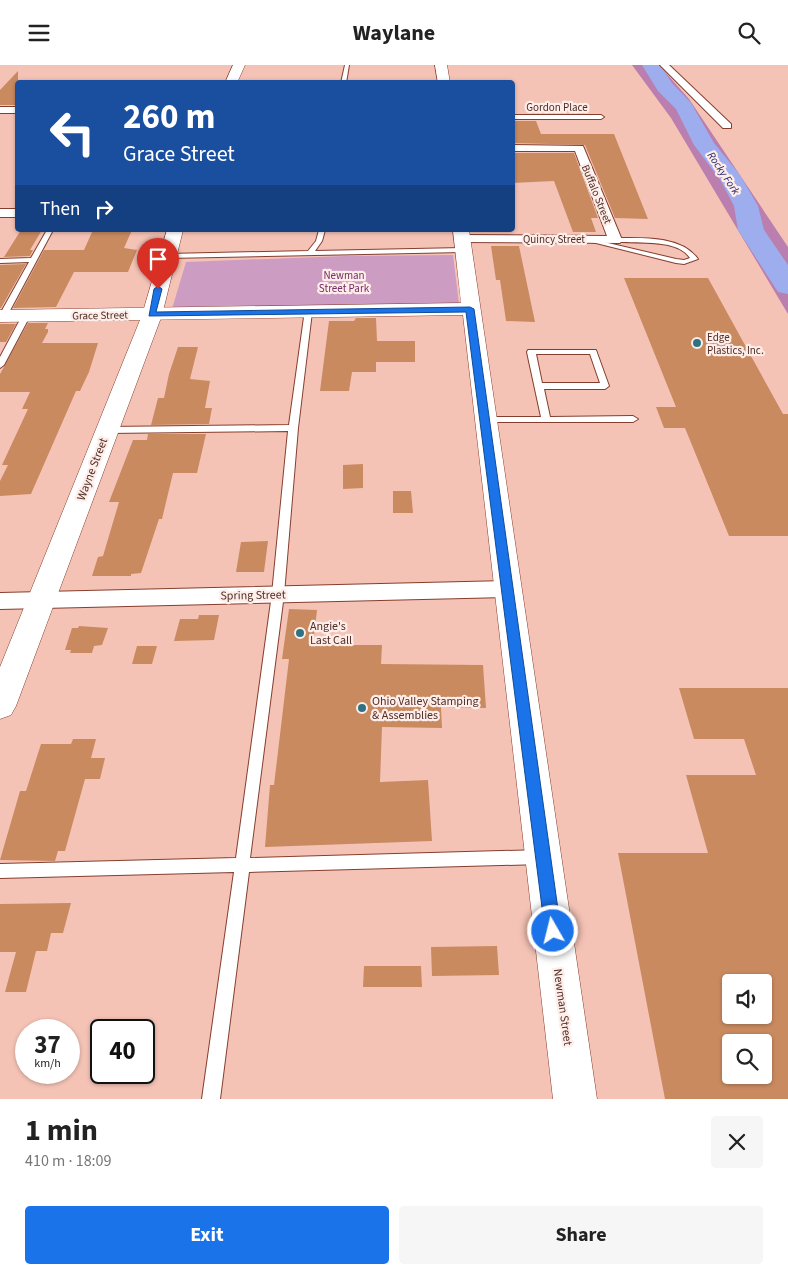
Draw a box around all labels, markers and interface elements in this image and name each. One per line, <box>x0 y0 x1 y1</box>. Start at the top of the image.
text: Waylane <box>353 17 435 49</box>
icon: menu <box>25 19 53 47</box>
icon: search <box>735 19 763 47</box>
text: 260 m <box>123 92 215 142</box>
icon: left <box>40 100 105 165</box>
street label: Gordon Place <box>526 100 588 115</box>
text: Grace Street <box>123 138 235 170</box>
water label: Rocky Fork <box>704 149 744 198</box>
street label: Buffalo Street <box>578 162 615 226</box>
icon: right <box>90 195 118 223</box>
text: Then <box>40 196 80 223</box>
street label: Quincy Street <box>523 232 585 247</box>
pin <box>137 238 179 289</box>
icon: arrive <box>144 245 172 273</box>
park label: Newman Street Park <box>319 268 370 296</box>
street label: Grace Street <box>72 308 128 323</box>
place label: Edge Plastics, Inc. <box>707 330 764 358</box>
marker: Edge Plastics, Inc. <box>691 337 703 349</box>
street label: Wayne Street <box>73 435 112 503</box>
street label: Spring Street <box>220 586 286 605</box>
place label: Angie's Last Call <box>310 618 352 649</box>
marker: Angie's Last Call <box>294 627 306 639</box>
place label: Ohio Valley Stamping & Assemblies <box>372 693 479 724</box>
marker: Ohio Valley Stamping & Assemblies <box>356 702 368 714</box>
position arrow <box>526 904 578 956</box>
street label: Newman Street <box>549 968 576 1047</box>
map controls <box>722 974 772 1084</box>
button: sound <box>722 974 772 1024</box>
speed limit sign: 40 <box>90 1019 155 1084</box>
text: 37 <box>34 1027 61 1063</box>
button: search <box>722 1034 772 1084</box>
text: km/h <box>34 1055 61 1072</box>
text: 1 min <box>25 1109 98 1152</box>
button: close <box>711 1116 763 1168</box>
text: 410 m · 18:09 <box>25 1150 112 1172</box>
button: Exit <box>25 1206 389 1264</box>
button: Share <box>399 1206 763 1264</box>

